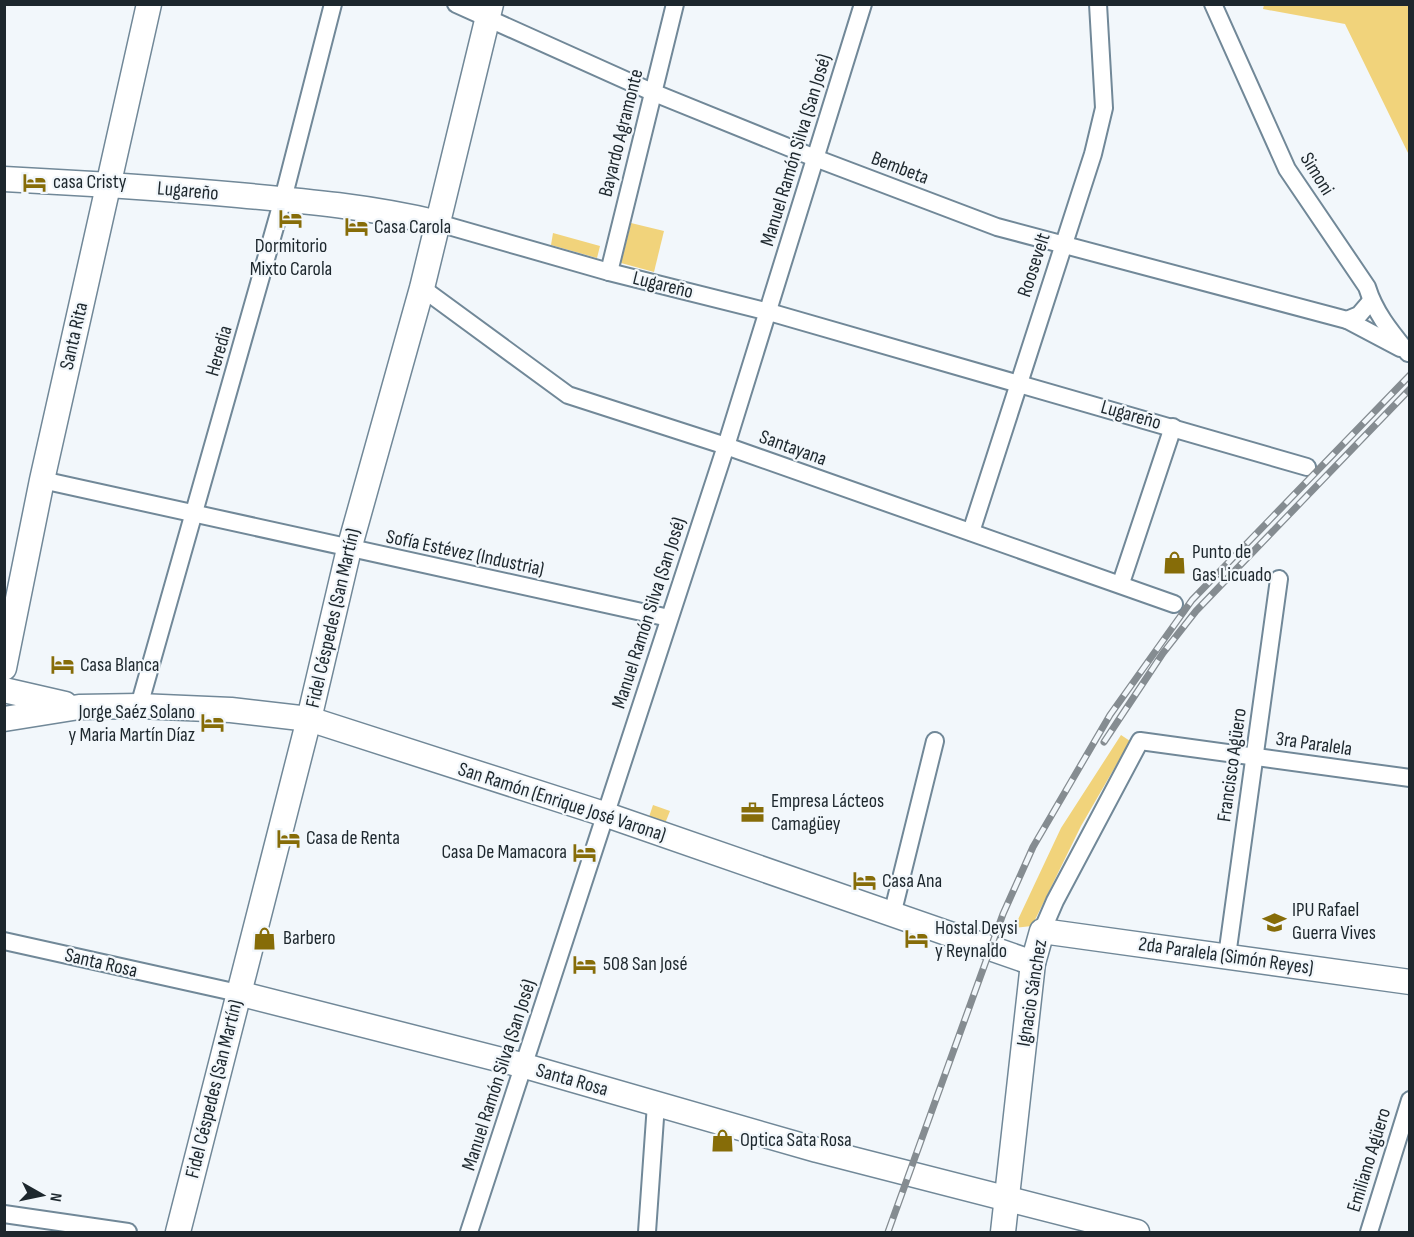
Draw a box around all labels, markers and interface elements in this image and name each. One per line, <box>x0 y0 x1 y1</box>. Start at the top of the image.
street label: Manuel Ramón Silva (San José) <box>755 51 837 249</box>
street label: Bayardo Agramonte <box>594 67 648 199</box>
street label: Bembeta <box>868 146 932 190</box>
street label: Simoni <box>1295 148 1339 200</box>
hotel icon: casa Cristy <box>22 169 48 195</box>
place label: casa Cristy <box>53 170 127 194</box>
street label: Lugareño <box>156 176 220 206</box>
hotel icon: Dormitorio Mixto Carola <box>278 205 304 231</box>
hotel icon: Casa Carola <box>343 214 369 240</box>
place label: Casa Carola <box>374 215 451 239</box>
street label: Roosevelt <box>1012 230 1056 300</box>
place label: Dormitorio Mixto Carola <box>250 234 332 281</box>
street label: Lugareño <box>630 266 696 304</box>
street label: Santa Rita <box>55 300 93 372</box>
street label: Heredia <box>200 323 238 379</box>
street label: Lugareño <box>1098 395 1164 435</box>
street label: Santayana <box>756 425 830 471</box>
street label: Manuel Ramón Silva (San José) <box>607 514 691 712</box>
street label: Sofía Estévez (Industria) <box>384 525 546 581</box>
street label: Fidel Céspedes (San Martín) <box>301 526 365 710</box>
place label: Punto de Gas Licuado <box>1192 540 1272 587</box>
shop icon: Punto de Gas Licuado <box>1161 550 1187 576</box>
hotel icon: Casa Blanca <box>49 652 75 678</box>
place label: Casa Blanca <box>80 653 159 677</box>
place label: Jorge Saéz Solano y Maria Martín Díaz <box>69 700 195 747</box>
street label: Francisco Agüero <box>1212 707 1252 823</box>
hotel icon: Jorge Saéz Solano y Maria Martín Díaz <box>200 710 226 736</box>
street label: 3ra Paralela <box>1274 727 1354 761</box>
street label: San Ramón (Enrique José Varona) <box>455 757 669 847</box>
place label: Empresa Lácteos Camagüey <box>771 789 884 836</box>
office icon: Empresa Lácteos Camagüey <box>740 799 766 825</box>
hotel icon: Casa de Renta <box>275 825 301 851</box>
place label: Casa de Renta <box>306 826 400 850</box>
hotel icon: Casa De Mamacora <box>572 839 598 865</box>
place label: Casa De Mamacora <box>441 840 567 864</box>
hotel icon: Casa Ana <box>851 868 877 894</box>
place label: Casa Ana <box>882 869 942 893</box>
place label: IPU Rafael Guerra Vives <box>1292 898 1376 945</box>
school or university icon: IPU Rafael Guerra Vives <box>1261 909 1287 935</box>
place label: Hostal Deysi y Reynaldo <box>935 916 1018 963</box>
shop icon: Barbero <box>252 925 278 951</box>
place label: Barbero <box>283 926 335 950</box>
hotel icon: Hostal Deysi y Reynaldo <box>904 926 930 952</box>
street label: 2da Paralela (Simón Reyes) <box>1137 932 1315 980</box>
street label: Ignacio Sánchez <box>1012 938 1052 1048</box>
street label: Santa Rosa <box>62 943 140 983</box>
hotel icon: 508 San José <box>572 951 598 977</box>
place label: 508 San José <box>603 952 688 976</box>
street label: Manuel Ramón Silva (San José) <box>457 976 541 1174</box>
street label: Fidel Céspedes (San Martín) <box>180 997 248 1181</box>
street label: Santa Rosa <box>533 1058 611 1102</box>
street label: Emiliano Agüero <box>1342 1105 1396 1215</box>
shop icon: Optica Sata Rosa <box>709 1127 735 1153</box>
place label: Optica Sata Rosa <box>740 1128 852 1152</box>
north arrow <box>12 1165 72 1225</box>
text: N <box>45 1191 65 1203</box>

